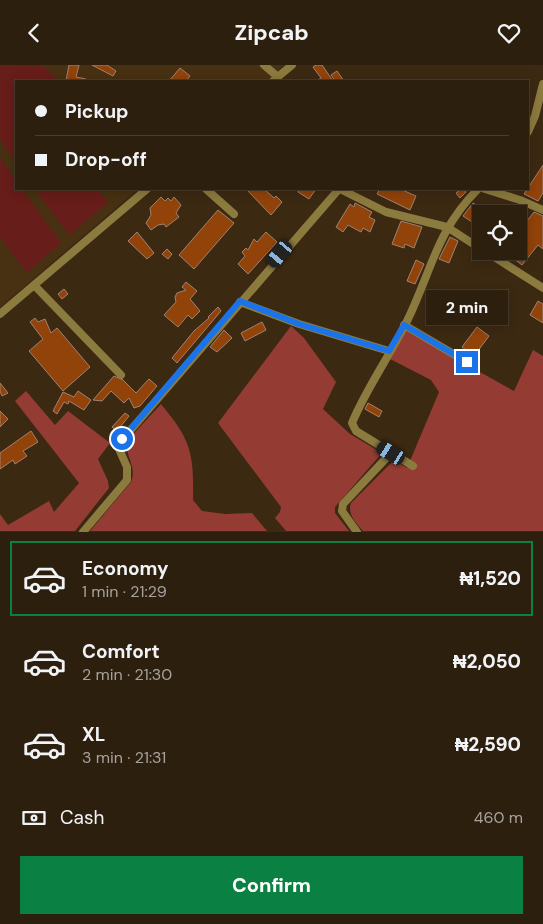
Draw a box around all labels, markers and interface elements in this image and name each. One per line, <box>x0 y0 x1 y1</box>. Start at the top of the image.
text: Zipcab <box>234 18 309 47</box>
icon: back <box>20 19 48 47</box>
icon: heart <box>495 19 523 47</box>
text: Pickup <box>65 99 129 124</box>
text: Drop-off <box>65 147 147 172</box>
map controls <box>472 205 527 260</box>
button: locate <box>472 205 527 260</box>
car <box>264 238 295 270</box>
callout: 2 min <box>426 289 508 325</box>
text: 2 min <box>446 297 488 318</box>
route end <box>456 351 478 373</box>
route start <box>111 428 133 450</box>
car <box>374 439 407 467</box>
icon: car <box>22 556 67 601</box>
text: Economy <box>82 556 169 581</box>
text: ₦1,520 <box>459 566 521 591</box>
text: 1 min · 21:29 <box>82 581 167 602</box>
icon: car <box>22 639 67 684</box>
text: Comfort <box>82 639 160 664</box>
text: ₦2,050 <box>453 649 521 674</box>
text: 2 min · 21:30 <box>82 664 172 685</box>
icon: car <box>22 722 67 767</box>
text: XL <box>82 722 105 747</box>
text: ₦2,590 <box>455 732 521 757</box>
text: 3 min · 21:31 <box>82 747 166 768</box>
icon: cash <box>20 804 48 832</box>
text: Cash <box>60 805 104 830</box>
text: 460 m <box>474 807 523 828</box>
button: Confirm <box>20 856 523 914</box>

